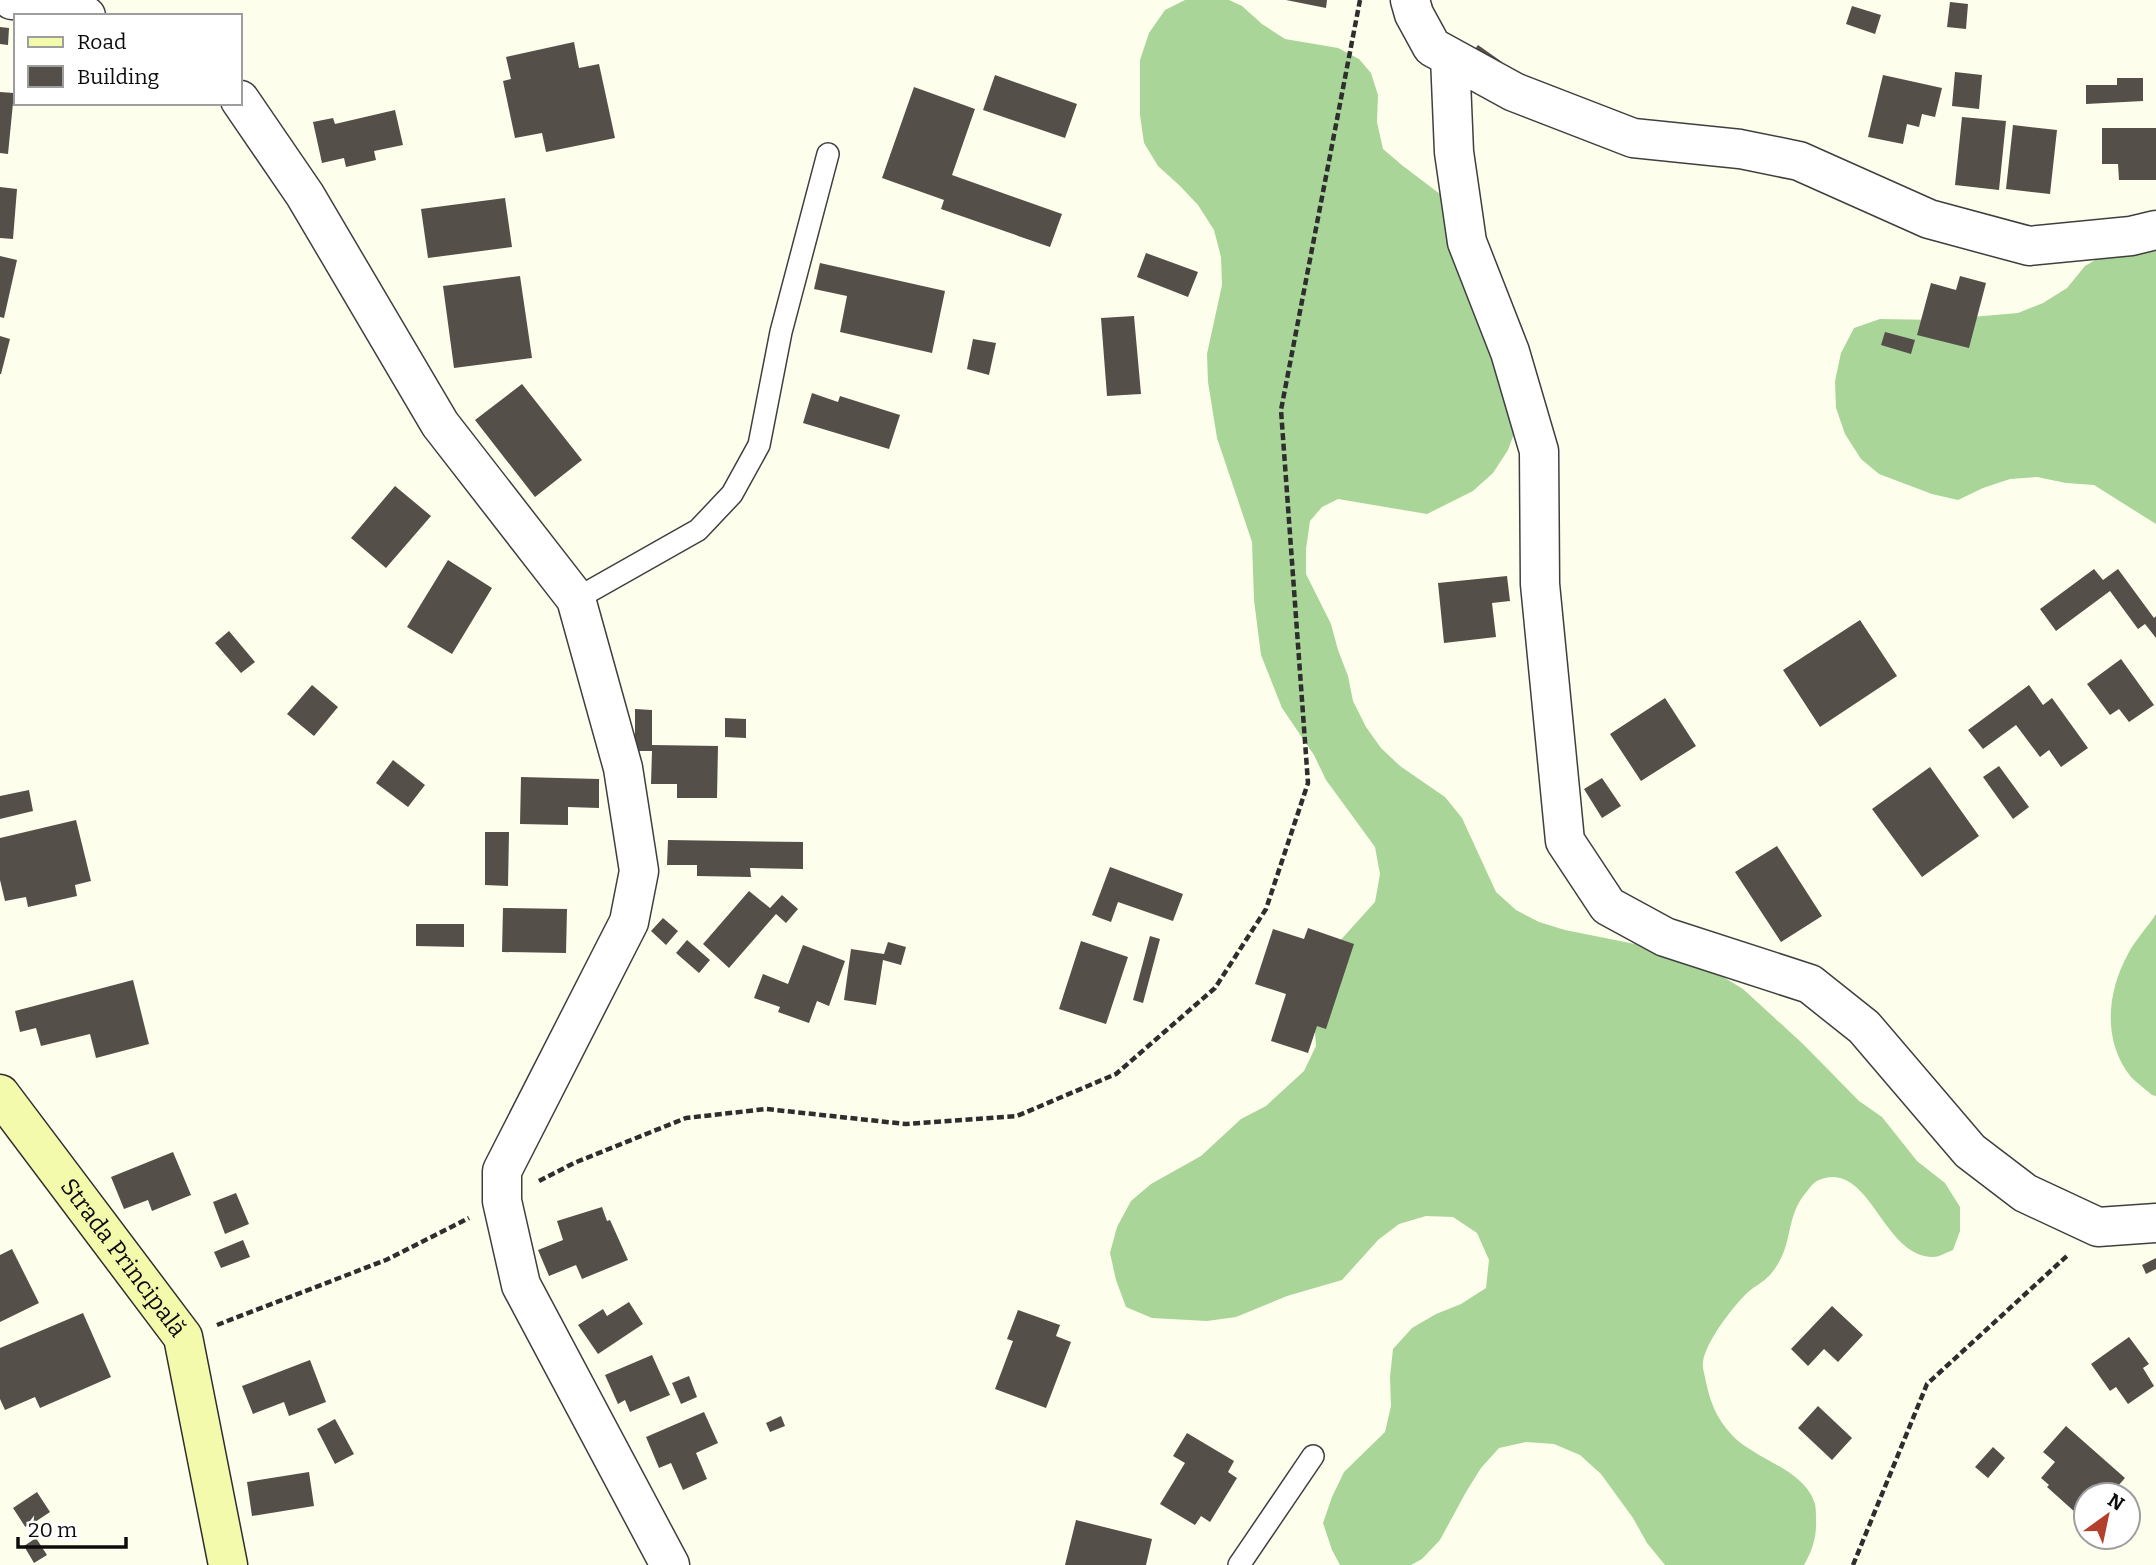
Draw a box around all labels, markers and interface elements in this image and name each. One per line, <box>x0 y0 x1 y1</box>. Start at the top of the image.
legend <box>14 14 242 105</box>
text: Road <box>77 29 126 55</box>
text: Building <box>77 64 160 90</box>
street label: Strada Principală <box>55 1173 192 1342</box>
north arrow <box>2072 1481 2142 1551</box>
text: N <box>2104 1489 2129 1516</box>
scale bar <box>18 1506 126 1550</box>
text: 20 m <box>28 1517 77 1543</box>

